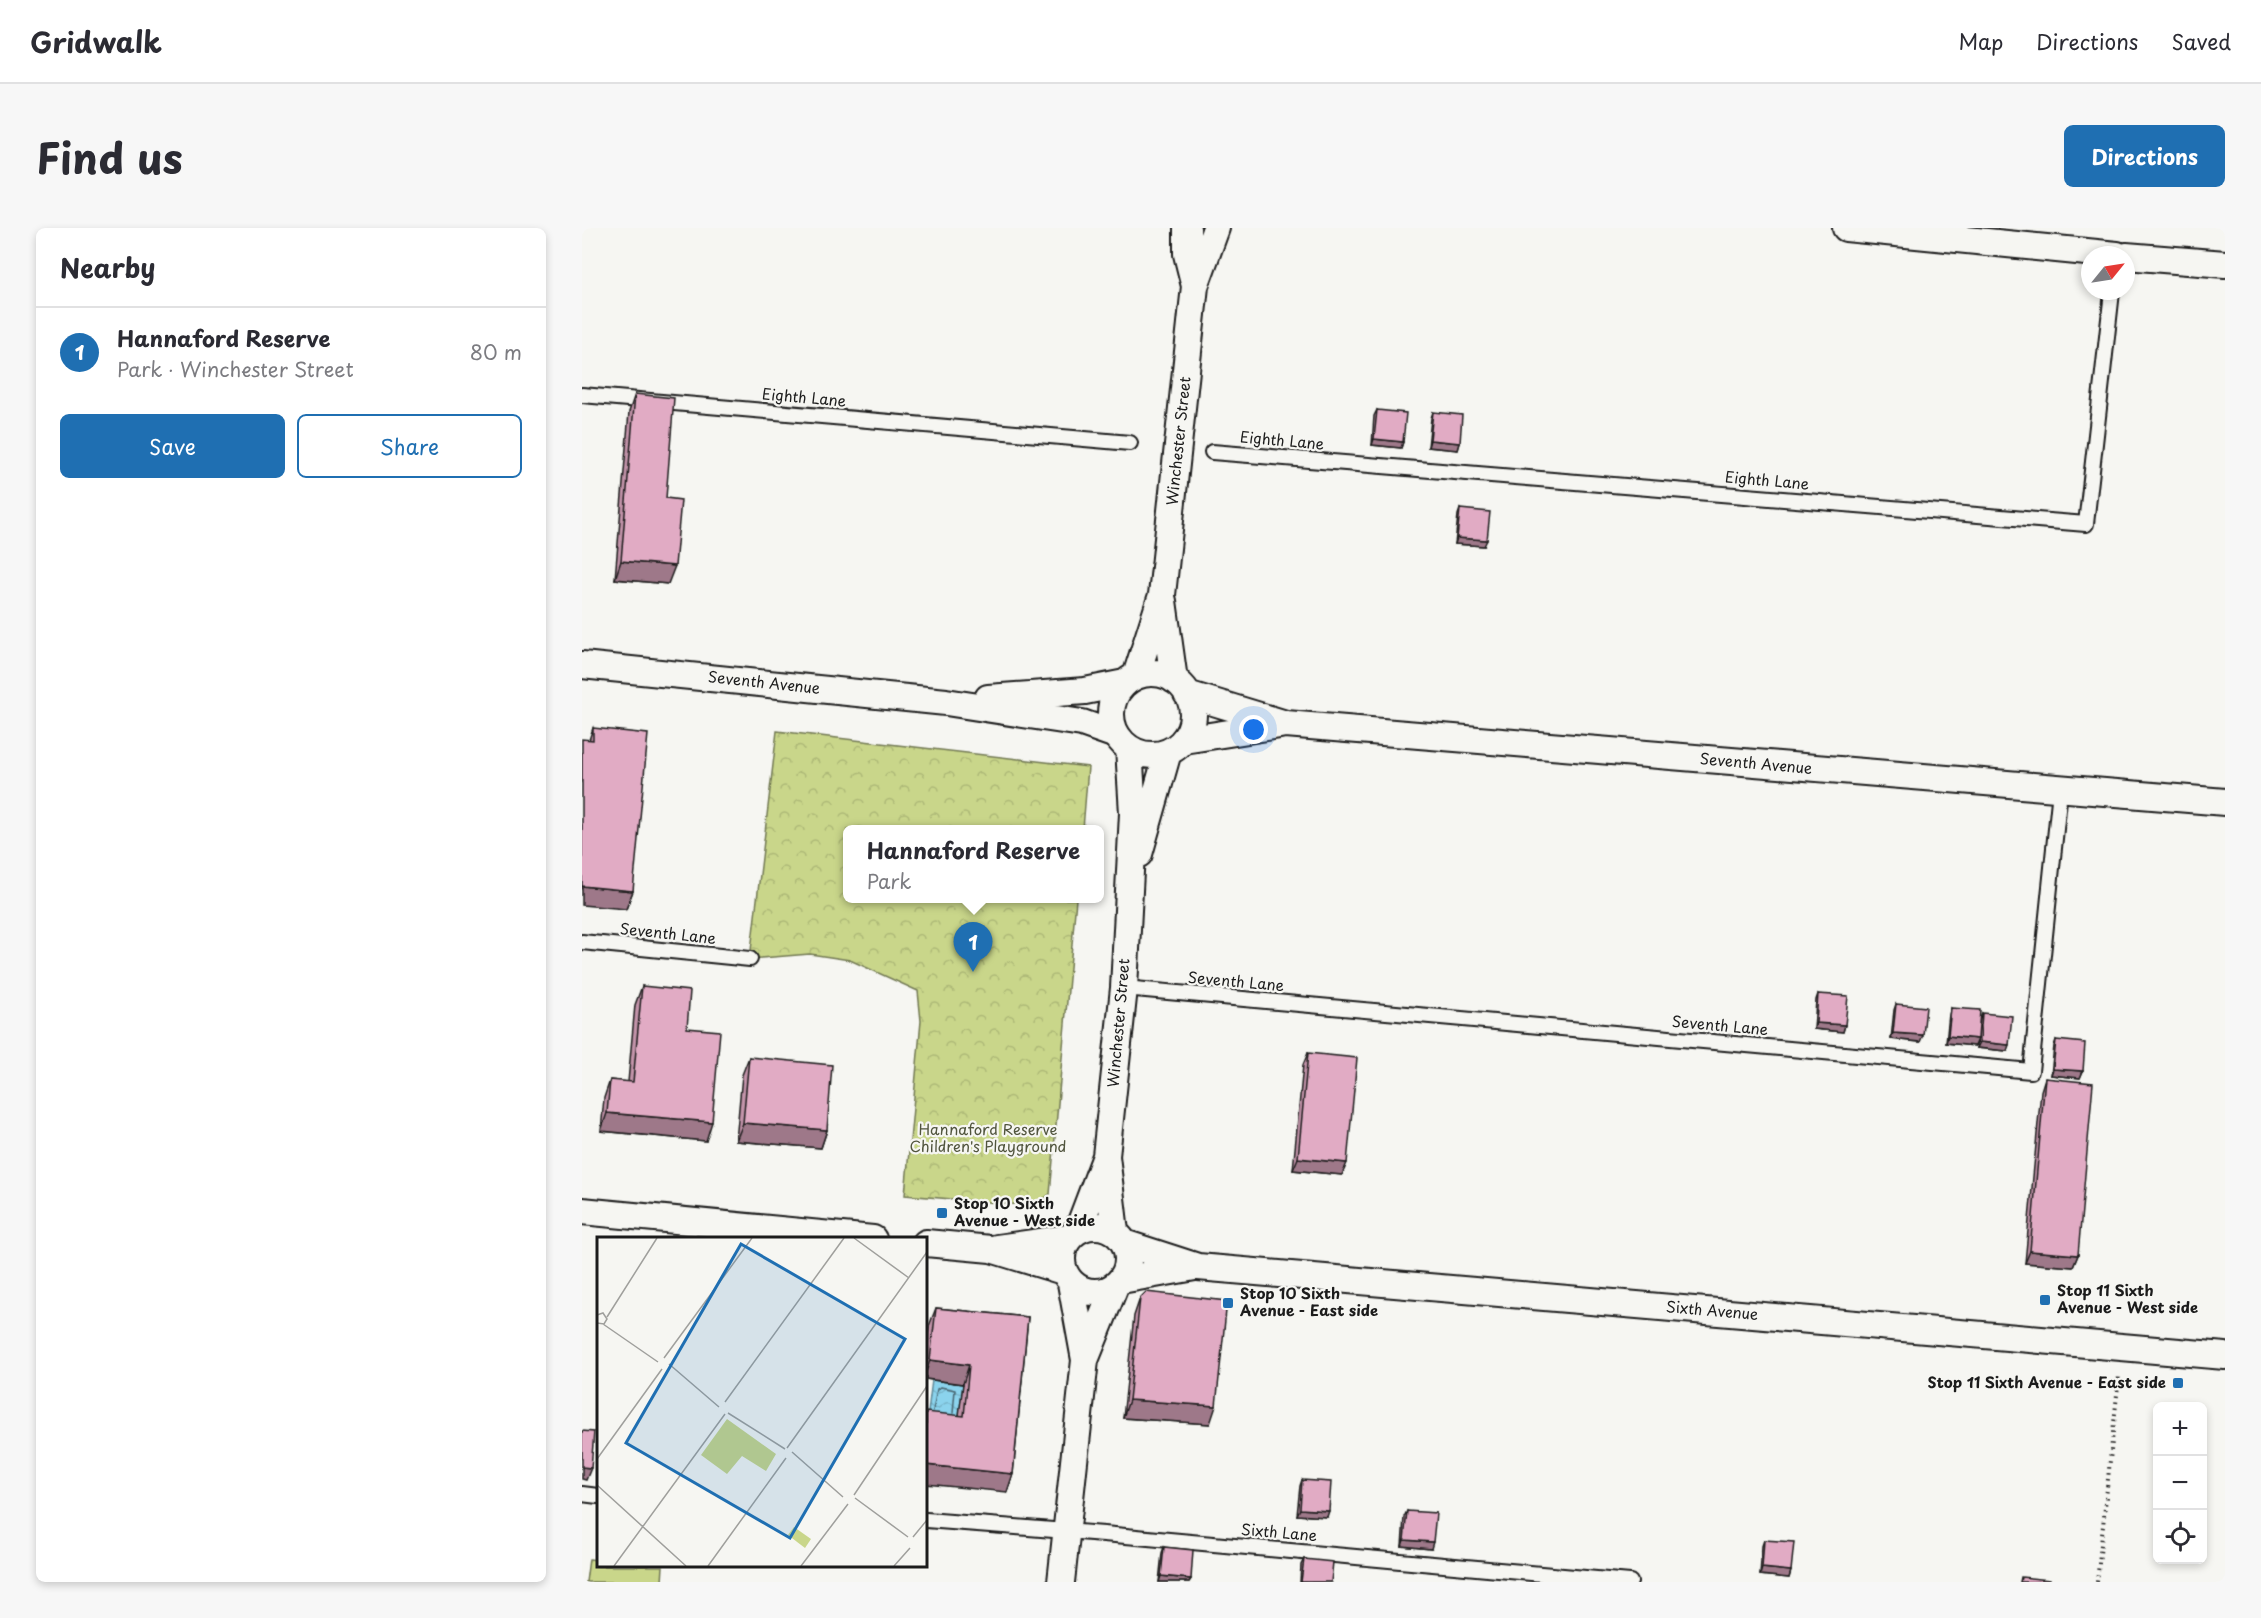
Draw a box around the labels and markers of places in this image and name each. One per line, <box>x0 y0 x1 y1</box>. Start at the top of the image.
pin: 1 <box>954 922 992 972</box>
place label: Stop 10 Sixth Avenue - West side <box>953 1191 1095 1231</box>
marker: Stop 10 Sixth Avenue - West side <box>935 1206 949 1220</box>
place label: Stop 11 Sixth Avenue - West side <box>2056 1278 2198 1318</box>
place label: Stop 10 Sixth Avenue - East side <box>1239 1281 1378 1321</box>
marker: Stop 11 Sixth Avenue - West side <box>2038 1293 2052 1307</box>
marker: Stop 10 Sixth Avenue - East side <box>1221 1296 1235 1310</box>
place label: Stop 11 Sixth Avenue - East side <box>1927 1370 2166 1393</box>
marker: Stop 11 Sixth Avenue - East side <box>2171 1376 2185 1390</box>

